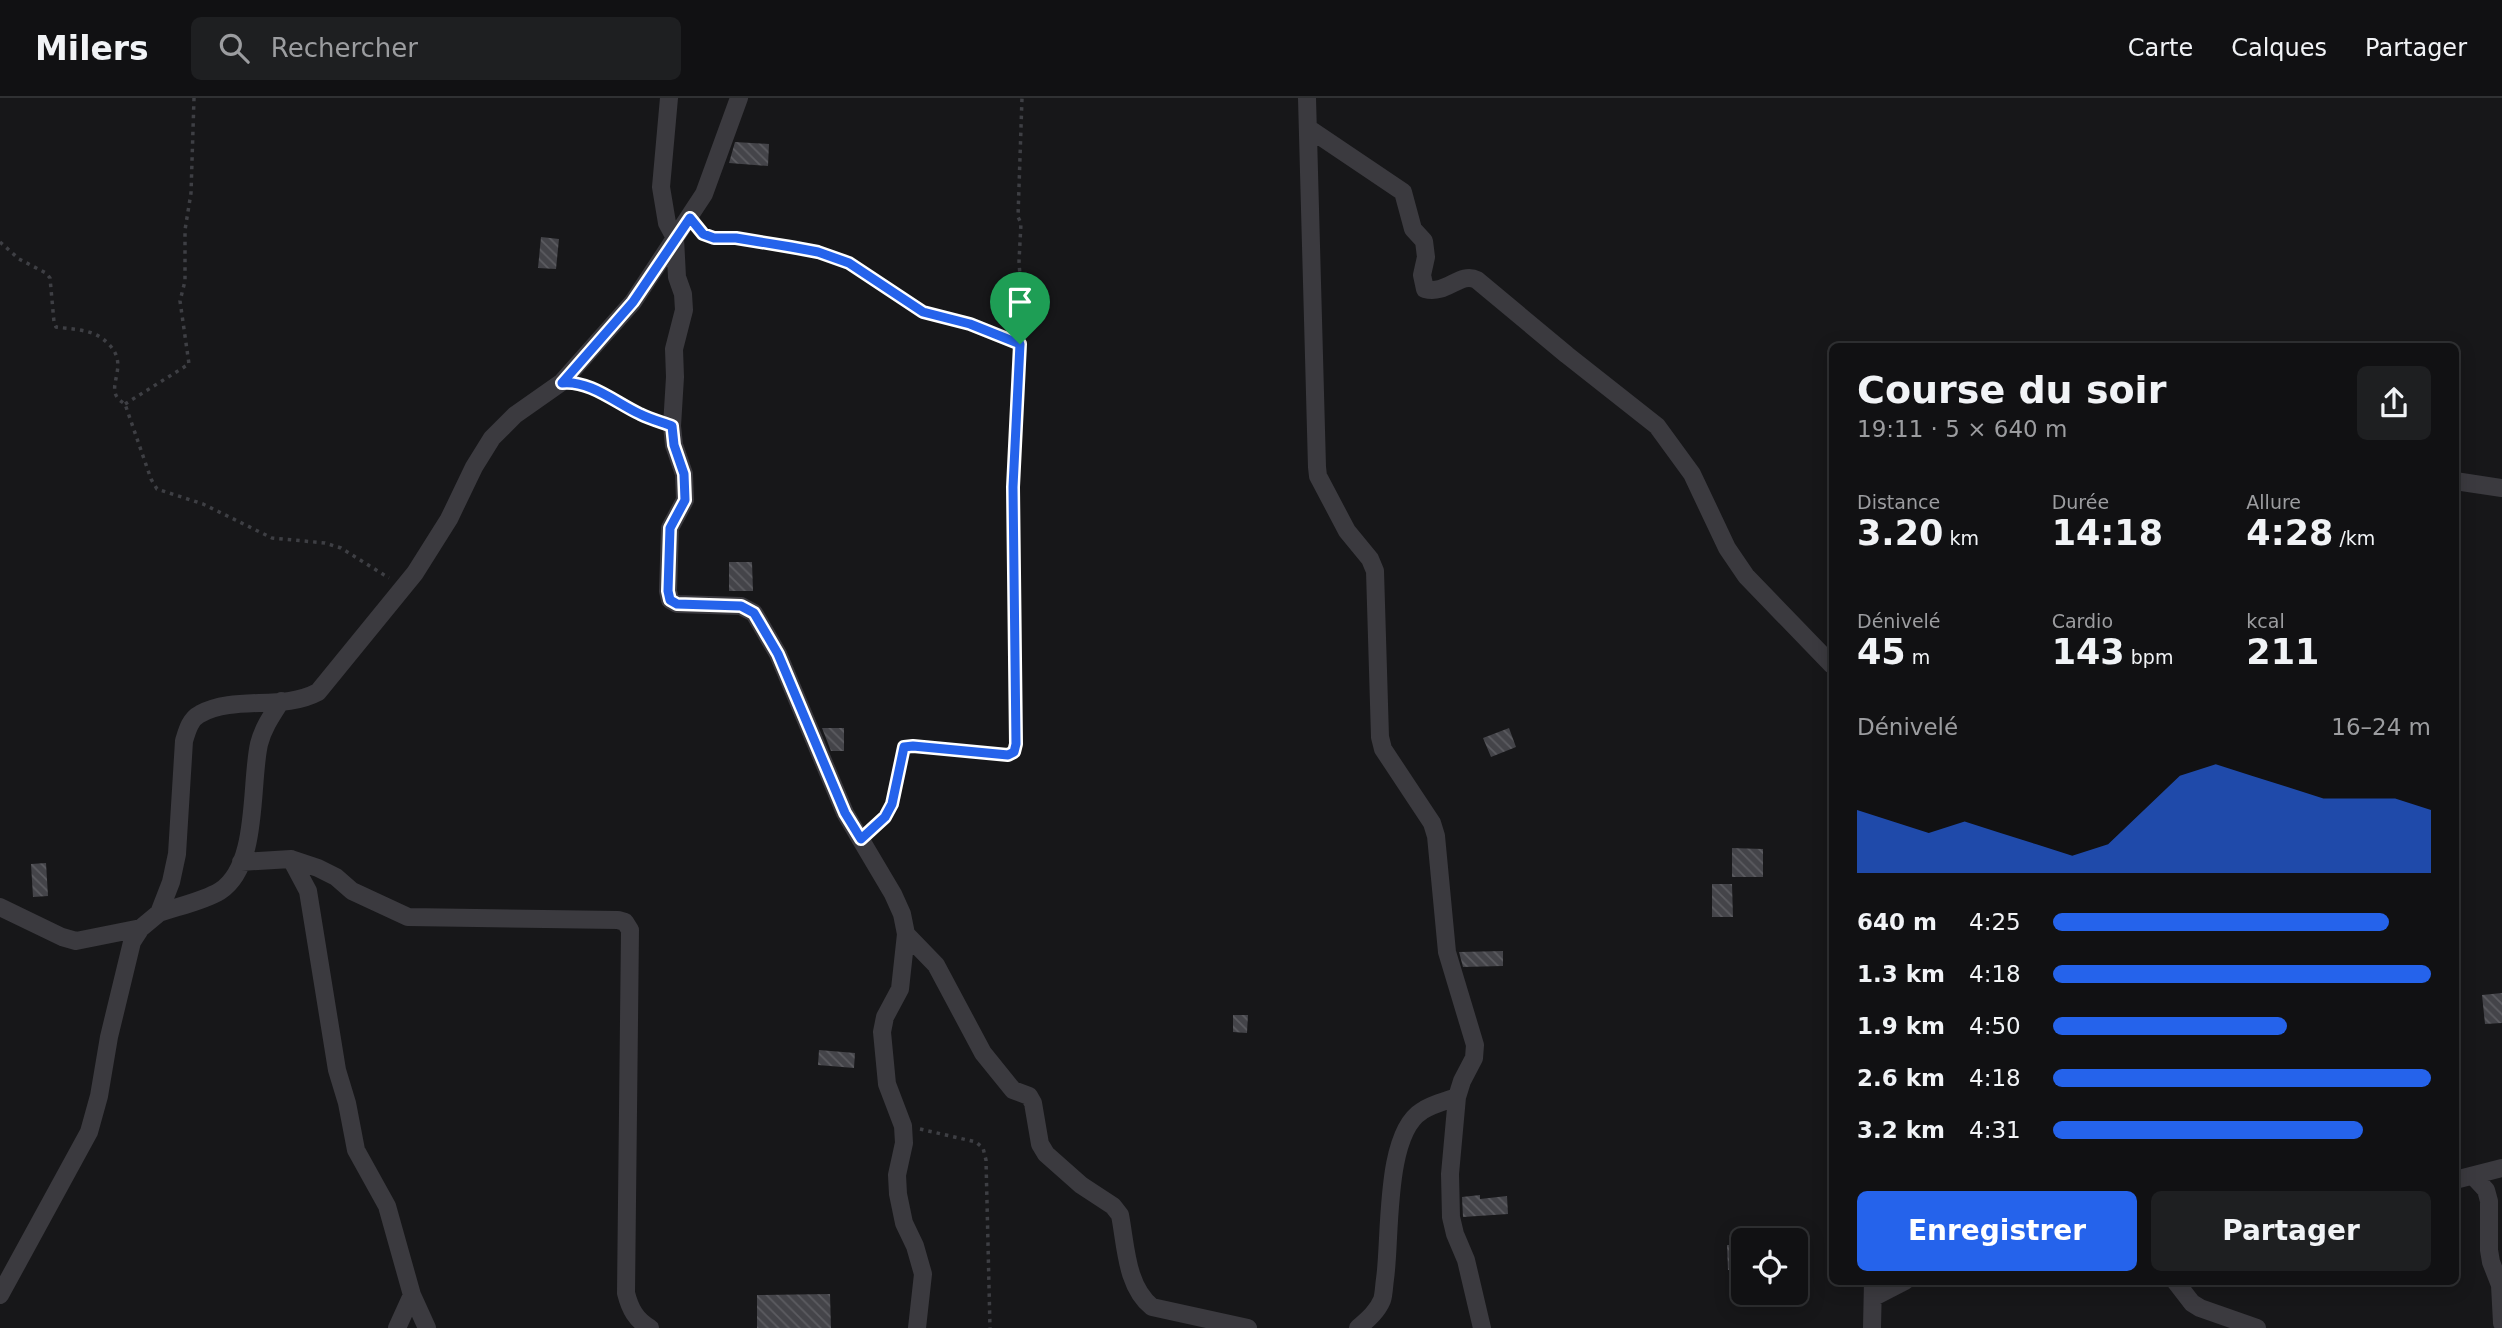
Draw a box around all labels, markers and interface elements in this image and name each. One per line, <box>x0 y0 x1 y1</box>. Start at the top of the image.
search box <box>191 17 681 80</box>
text: Milers <box>35 29 149 68</box>
icon: search <box>215 29 253 67</box>
text: Rechercher <box>271 33 418 63</box>
text: Carte <box>2128 34 2193 62</box>
text: Calques <box>2231 34 2327 62</box>
text: Partager <box>2365 34 2467 62</box>
pin <box>990 272 1050 344</box>
icon: arrive <box>1001 283 1039 321</box>
button: share <box>2357 366 2431 440</box>
text: Course du soir <box>1857 368 2166 412</box>
text: 19:11 · 5 × 640 m <box>1857 416 2067 442</box>
text: Distance <box>1857 491 1940 513</box>
text: Durée <box>2052 491 2109 513</box>
text: Allure <box>2246 491 2301 513</box>
text: 3.20 <box>1857 513 1943 553</box>
text: 14:18 <box>2052 513 2163 553</box>
text: 4:28 <box>2246 513 2333 553</box>
text: km <box>1943 527 1979 549</box>
text: /km <box>2333 527 2375 549</box>
text: Dénivelé <box>1857 610 1941 632</box>
text: Cardio <box>2052 610 2113 632</box>
text: kcal <box>2246 610 2285 632</box>
text: 45 <box>1857 632 1906 672</box>
text: 143 <box>2052 632 2125 672</box>
text: 211 <box>2246 632 2319 672</box>
text: m <box>1906 646 1930 668</box>
text: bpm <box>2125 646 2173 668</box>
text: Dénivelé <box>1857 714 1958 740</box>
text: 16–24 m <box>2331 714 2431 740</box>
text: 640 m <box>1857 909 1937 935</box>
text: 4:25 <box>1969 909 2021 935</box>
text: 1.3 km <box>1857 961 1945 987</box>
text: 4:18 <box>1969 961 2021 987</box>
text: 1.9 km <box>1857 1013 1945 1039</box>
text: 4:50 <box>1969 1013 2021 1039</box>
text: 2.6 km <box>1857 1065 1945 1091</box>
text: 4:18 <box>1969 1065 2021 1091</box>
text: 3.2 km <box>1857 1117 1945 1143</box>
text: 4:31 <box>1969 1117 2021 1143</box>
button: Enregistrer <box>1857 1191 2137 1271</box>
button: Partager <box>2151 1191 2431 1271</box>
map controls <box>1731 1228 1808 1305</box>
button: locate <box>1731 1228 1808 1305</box>

